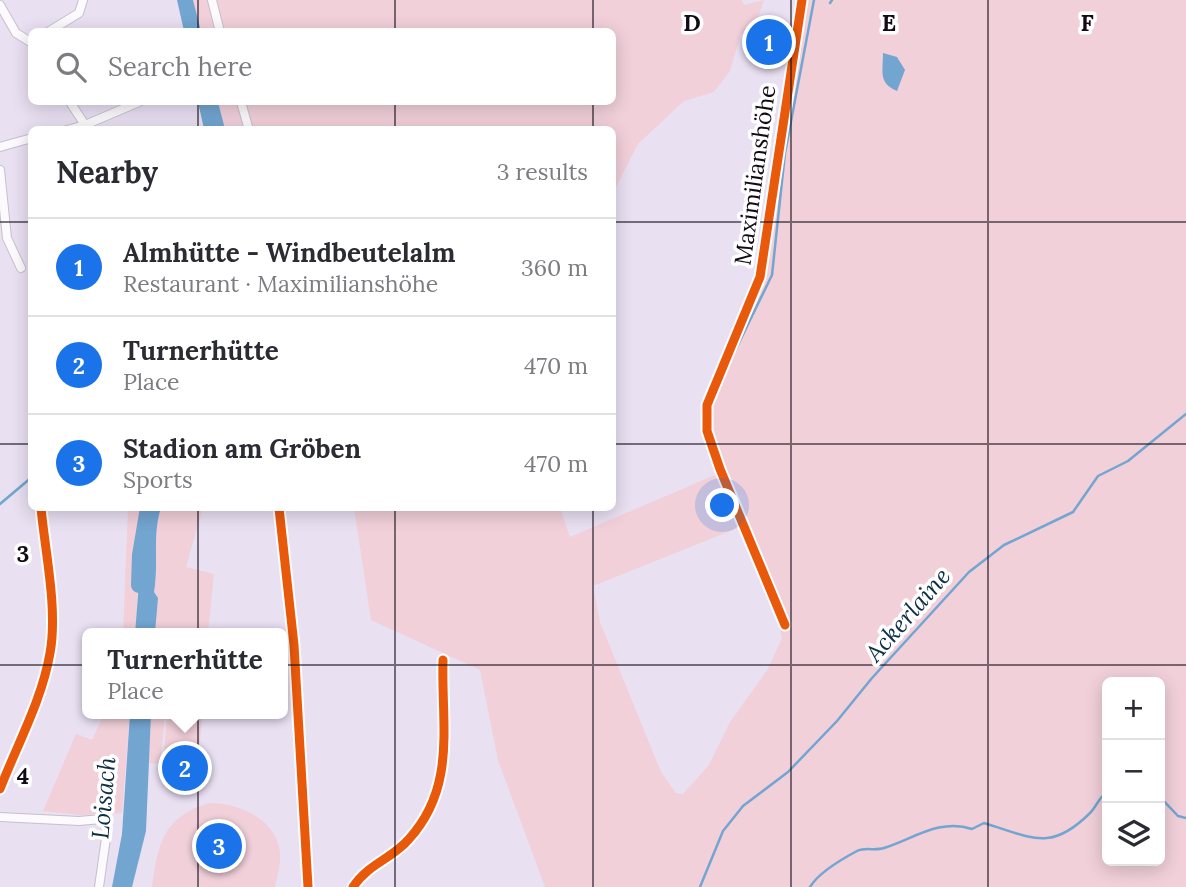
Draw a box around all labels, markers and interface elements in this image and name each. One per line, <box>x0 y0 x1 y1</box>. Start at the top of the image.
text: D <box>683 8 701 37</box>
text: E <box>882 8 896 37</box>
text: F <box>1080 8 1094 37</box>
pin: 1 <box>746 16 792 68</box>
search box <box>28 28 616 105</box>
icon: search <box>52 48 90 86</box>
text: Search here <box>108 50 252 83</box>
street label: Maximilianshöhe <box>728 83 781 267</box>
text: Nearby <box>56 153 158 191</box>
text: 3 results <box>497 157 588 186</box>
text: Almhütte - Windbeutelalm <box>123 236 455 269</box>
text: 1 <box>74 253 84 282</box>
text: 360 m <box>521 253 588 282</box>
text: Restaurant · Maximilianshöhe <box>123 269 438 298</box>
text: Turnerhütte <box>123 334 279 367</box>
text: 2 <box>73 351 85 380</box>
text: 470 m <box>524 351 588 380</box>
text: Place <box>123 367 180 396</box>
text: Stadion am Gröben <box>123 432 361 465</box>
text: 3 <box>73 449 85 478</box>
text: 470 m <box>524 449 588 478</box>
text: Sports <box>123 465 193 494</box>
your location <box>705 488 739 522</box>
text: 3 <box>17 539 29 568</box>
water label: Ackerlaine <box>858 561 957 669</box>
popup <box>82 628 288 719</box>
text: Turnerhütte <box>107 643 263 676</box>
text: Place <box>107 676 164 705</box>
map controls <box>1102 677 1165 866</box>
button: + <box>1102 677 1165 740</box>
button: − <box>1102 740 1165 803</box>
pin: 2 <box>162 742 208 794</box>
water label: Loisach <box>84 755 123 840</box>
text: 4 <box>17 761 29 790</box>
button: layers <box>1102 803 1165 866</box>
pin: 3 <box>196 820 242 872</box>

